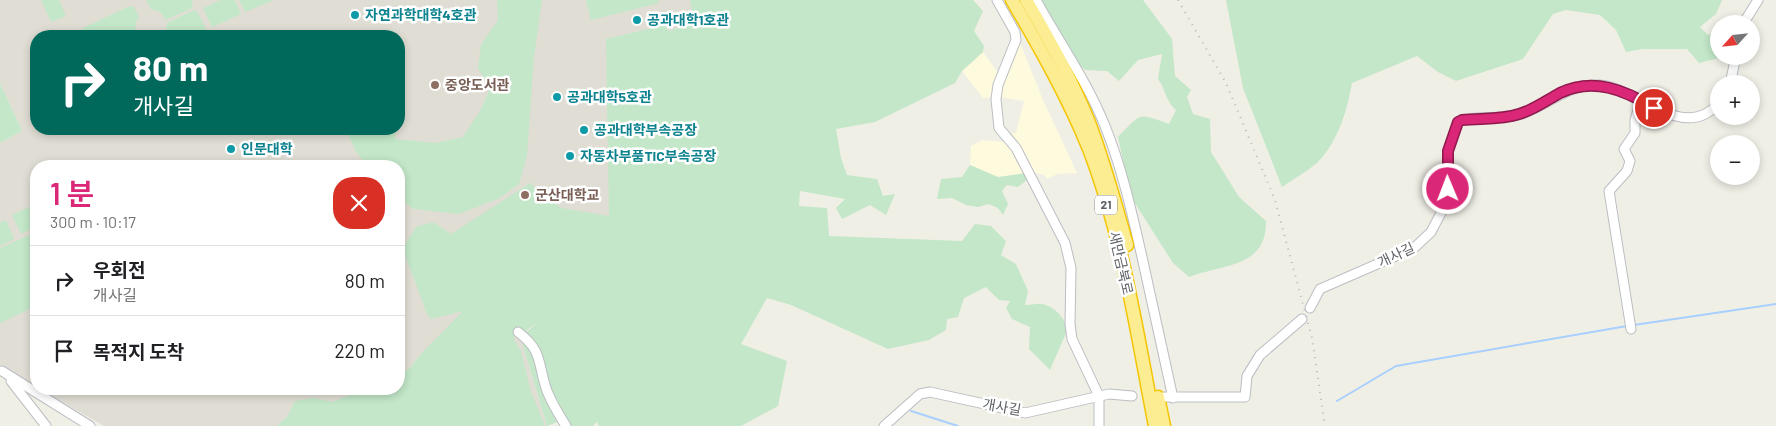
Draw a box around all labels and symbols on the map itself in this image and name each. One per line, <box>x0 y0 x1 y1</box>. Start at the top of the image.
place label: 자연과학대학4호관 <box>365 6 477 23</box>
marker: 자연과학대학4호관 <box>349 9 361 21</box>
place label: 공과대학1호관 <box>647 11 729 28</box>
marker: 공과대학1호관 <box>631 14 643 26</box>
north arrow <box>1710 15 1760 65</box>
place label: 중앙도서관 <box>445 76 510 93</box>
marker: 중앙도서관 <box>429 79 441 91</box>
pin <box>1633 87 1675 129</box>
place label: 공과대학5호관 <box>567 88 652 105</box>
marker: 공과대학5호관 <box>551 91 563 103</box>
place label: 공과대학부속공장 <box>594 121 697 138</box>
marker: 공과대학부속공장 <box>578 124 590 136</box>
place label: 인문대학 <box>241 140 293 157</box>
marker: 인문대학 <box>225 143 237 155</box>
place label: 자동차부품TIC부속공장 <box>580 147 716 164</box>
marker: 자동차부품TIC부속공장 <box>564 150 576 162</box>
position arrow <box>1421 162 1473 214</box>
place label: 군산대학교 <box>535 186 600 203</box>
marker: 군산대학교 <box>519 189 531 201</box>
road number: 21 <box>1095 196 1117 214</box>
street label: 새만금북로 <box>1106 230 1137 296</box>
street label: 개사길 <box>1375 239 1417 270</box>
street label: 개사길 <box>982 395 1023 418</box>

